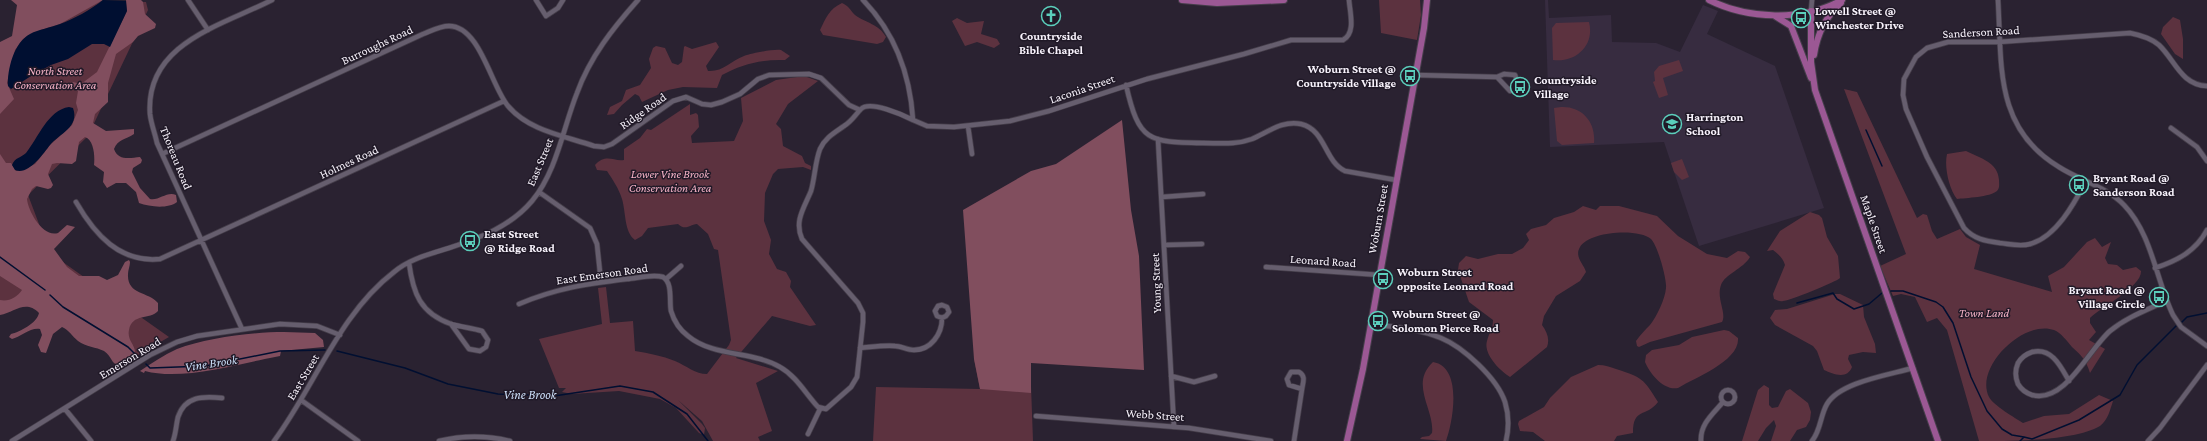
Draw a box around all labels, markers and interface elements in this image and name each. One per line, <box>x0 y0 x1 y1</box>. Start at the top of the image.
place label: Lowell Street @ Winchester Drive <box>1814 4 1904 32</box>
church icon: Countryside Bible Chapel <box>1040 5 1062 27</box>
bus stop icon: Lowell Street @ Winchester Drive <box>1790 7 1812 29</box>
street label: Burroughs Road <box>339 22 415 68</box>
street label: Sanderson Road <box>1942 23 2021 41</box>
place label: Countryside Bible Chapel <box>1019 29 1084 57</box>
place label: Woburn Street @ Countryside Village <box>1296 62 1396 90</box>
park label: North Street Conservation Area <box>14 64 97 92</box>
bus stop icon: Woburn Street @ Countryside Village <box>1399 65 1421 87</box>
street label: Laconia Street <box>1048 71 1117 107</box>
place label: Countryside Village <box>1533 73 1597 101</box>
bus stop icon: Countryside Village <box>1509 76 1531 98</box>
street label: Ridge Road <box>617 89 670 132</box>
place label: Harrington School <box>1686 110 1744 138</box>
school or university icon: Harrington School <box>1661 113 1683 135</box>
street label: Thoreau Road <box>157 124 195 192</box>
street label: East Street <box>524 135 557 188</box>
street label: Holmes Road <box>317 142 381 182</box>
park label: Lower Vine Brook Conservation Area <box>629 167 712 195</box>
place label: Bryant Road @ Sanderson Road <box>2093 171 2175 199</box>
bus stop icon: Bryant Road @ Sanderson Road <box>2068 174 2090 196</box>
street label: Woburn Street <box>1365 182 1391 255</box>
street label: Maple Street <box>1858 193 1891 256</box>
place label: East Street @ Ridge Road <box>484 227 555 255</box>
bus stop icon: East Street @ Ridge Road <box>459 230 481 252</box>
street label: Young Street <box>1148 252 1164 313</box>
street label: Leonard Road <box>1290 252 1357 270</box>
street label: East Emerson Road <box>555 261 649 287</box>
place label: Woburn Street opposite Leonard Road <box>1396 265 1514 293</box>
bus stop icon: Woburn Street opposite Leonard Road <box>1372 268 1394 290</box>
place label: Bryant Road @ Village Circle <box>2068 283 2145 311</box>
bus stop icon: Bryant Road @ Village Circle <box>2148 286 2170 308</box>
park label: Town Land <box>1959 306 2010 320</box>
place label: Woburn Street @ Solomon Pierce Road <box>1391 307 1499 335</box>
bus stop icon: Woburn Street @ Solomon Pierce Road <box>1367 310 1389 332</box>
street label: Emerson Road <box>97 334 164 382</box>
street label: East Street <box>284 351 323 403</box>
water label: Vine Brook <box>184 352 240 374</box>
water label: Vine Brook <box>504 387 558 402</box>
street label: Webb Street <box>1125 406 1186 424</box>

